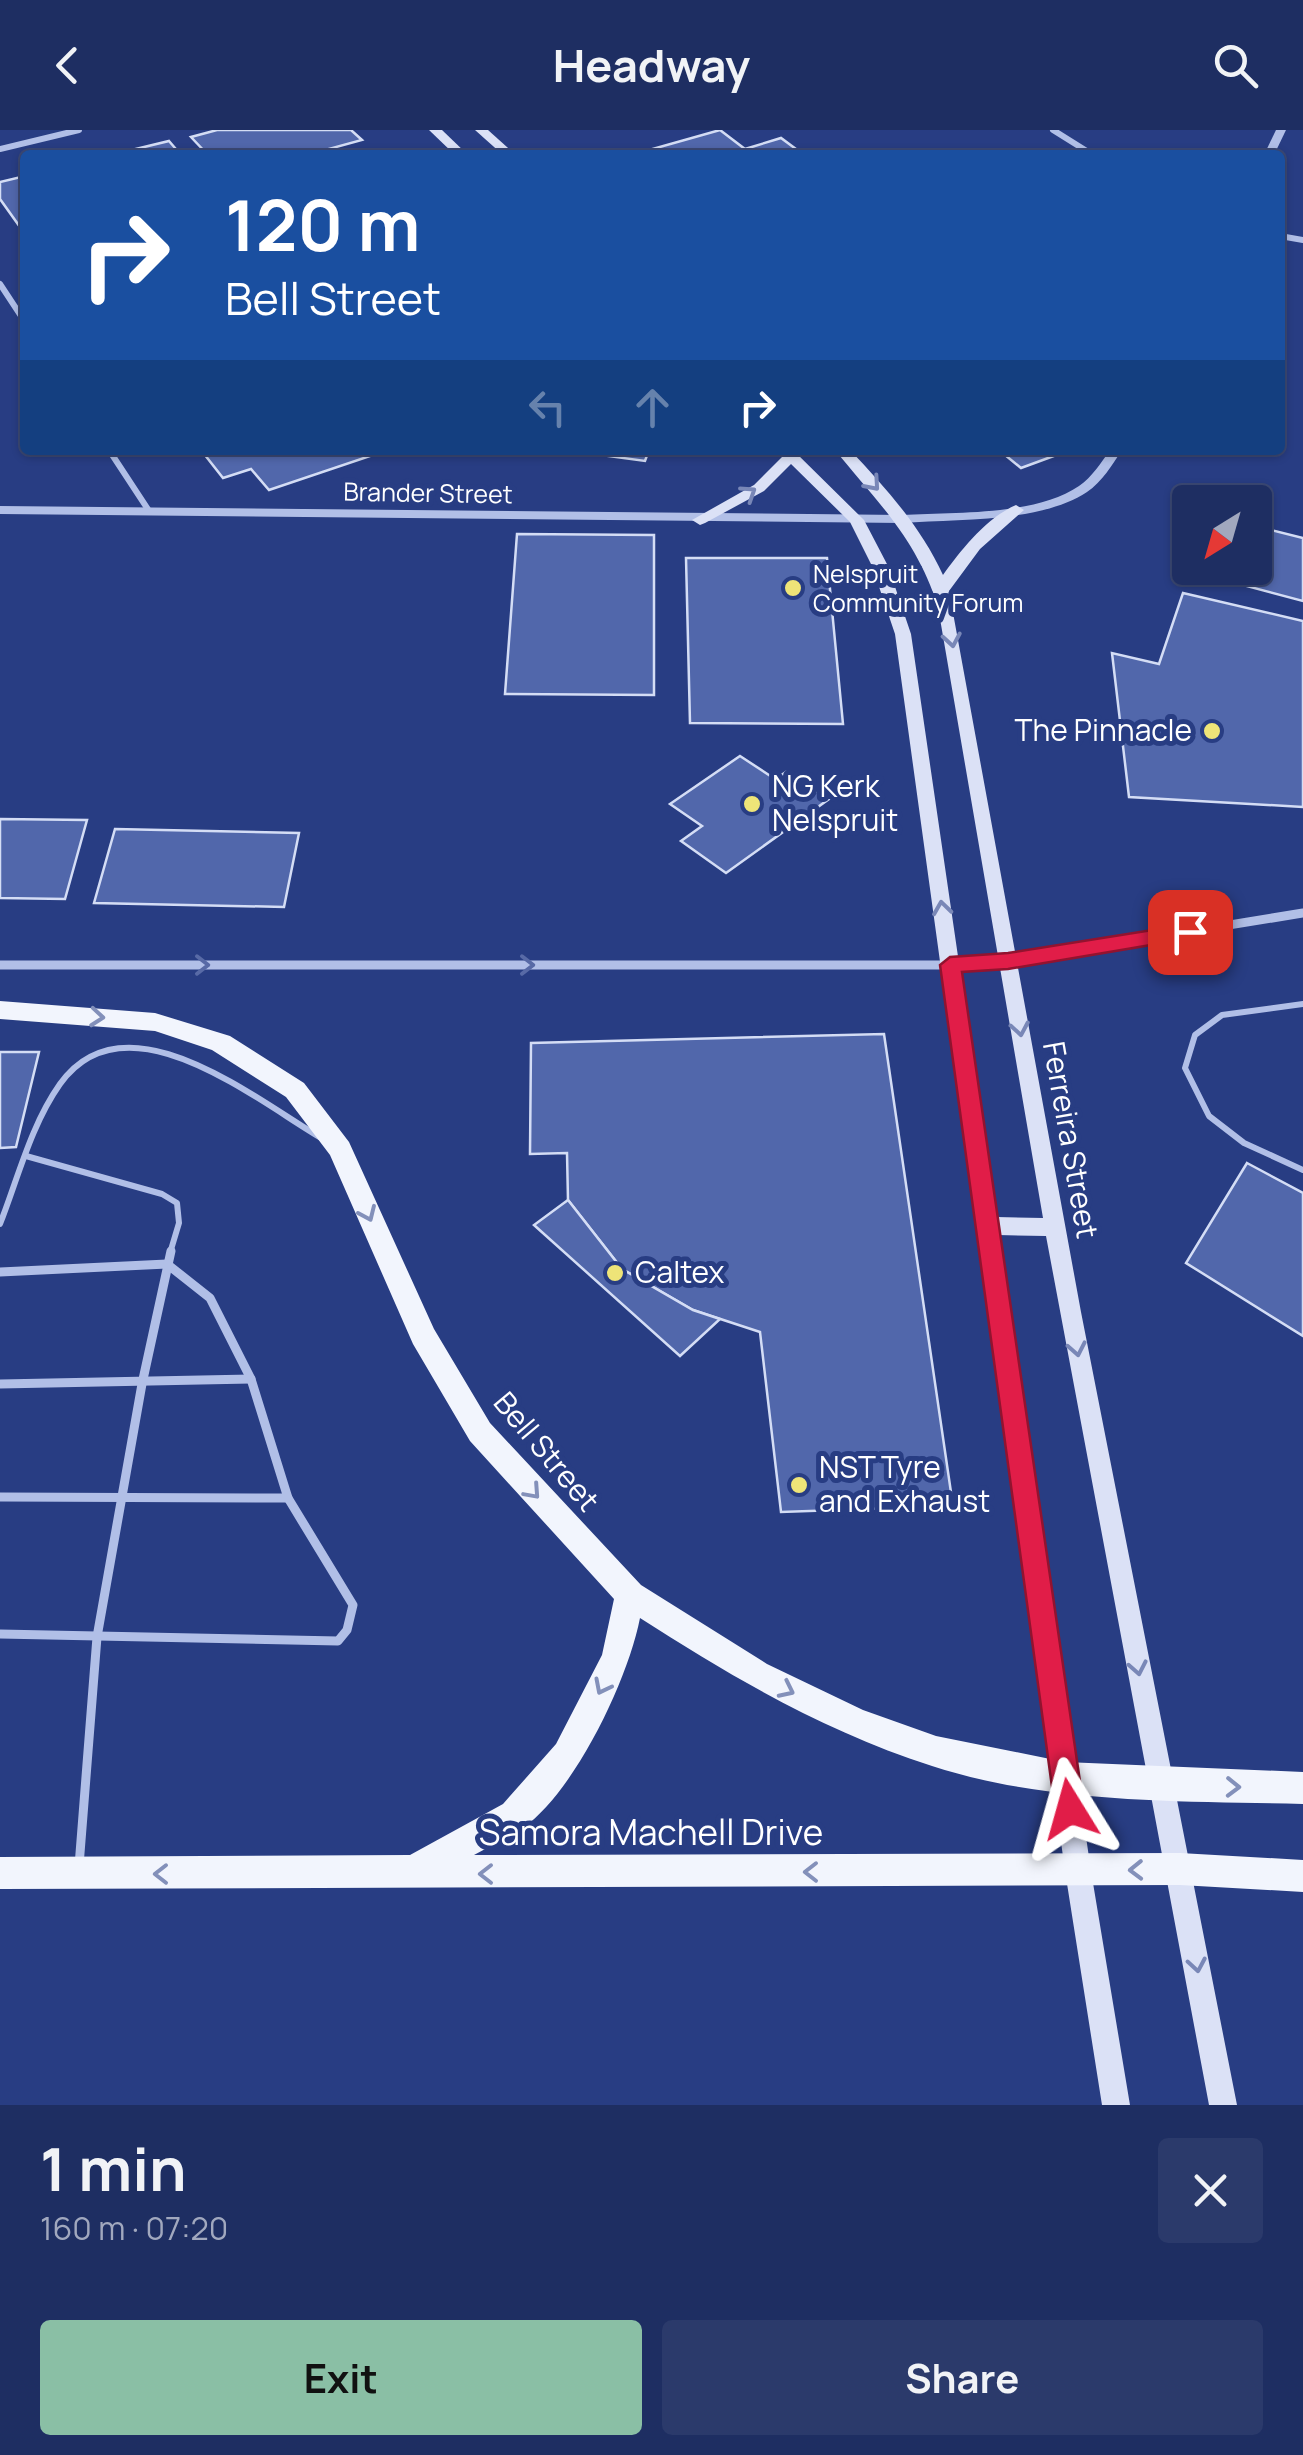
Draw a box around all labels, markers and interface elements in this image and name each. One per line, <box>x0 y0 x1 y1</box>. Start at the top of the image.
text: Headway <box>553 34 750 96</box>
icon: back <box>40 38 95 93</box>
icon: search <box>1208 38 1263 93</box>
text: 120 m <box>225 176 420 272</box>
icon: right <box>60 190 190 320</box>
text: Bell Street <box>225 267 441 329</box>
icon: left <box>520 380 575 435</box>
icon: ahead <box>625 380 680 435</box>
icon: right <box>730 380 785 435</box>
one-way arrow <box>862 472 880 491</box>
street label: Brander Street <box>343 474 513 511</box>
north arrow <box>1172 485 1272 585</box>
map controls <box>1172 485 1272 585</box>
one-way arrow <box>738 486 756 505</box>
place label: Nelspruit Community Forum <box>813 556 1024 620</box>
marker: Nelspruit Community Forum <box>782 577 804 599</box>
one-way arrow <box>941 632 962 648</box>
place label: The Pinnacle <box>1015 709 1192 750</box>
marker: The Pinnacle <box>1201 720 1223 742</box>
place label: NG Kerk Nelspruit <box>772 765 898 840</box>
marker: NG Kerk Nelspruit <box>741 793 763 815</box>
pin <box>1148 890 1233 975</box>
one-way arrow <box>933 900 954 917</box>
icon: arrive <box>1163 905 1218 960</box>
one-way arrow <box>196 954 211 976</box>
one-way arrow <box>520 954 536 976</box>
one-way arrow <box>90 1006 106 1028</box>
one-way arrow <box>1009 1021 1030 1037</box>
street label: Ferreira Street <box>1034 1038 1109 1241</box>
one-way arrow <box>356 1204 376 1222</box>
place label: Caltex <box>635 1251 724 1292</box>
marker: Caltex <box>604 1262 626 1284</box>
one-way arrow <box>1066 1341 1087 1357</box>
street label: Bell Street <box>485 1383 609 1519</box>
place label: NST Tyre and Exhaust <box>819 1446 990 1521</box>
marker: NST Tyre and Exhaust <box>788 1474 810 1496</box>
one-way arrow <box>521 1480 539 1499</box>
one-way arrow <box>1127 1660 1148 1677</box>
one-way arrow <box>594 1677 614 1695</box>
one-way arrow <box>776 1677 794 1697</box>
position arrow <box>1018 1757 1122 1861</box>
one-way arrow <box>1225 1776 1241 1797</box>
street label: Samora Machell Drive <box>479 1808 823 1856</box>
one-way arrow <box>1127 1860 1143 1881</box>
one-way arrow <box>802 1861 818 1883</box>
one-way arrow <box>152 1863 168 1885</box>
one-way arrow <box>477 1863 492 1885</box>
one-way arrow <box>1186 1957 1207 1973</box>
text: 1 min <box>40 2127 187 2209</box>
button: close <box>1158 2138 1263 2243</box>
text: 160 m · 07:20 <box>40 2206 228 2250</box>
button: Exit <box>40 2320 642 2435</box>
button: Share <box>662 2320 1263 2435</box>

